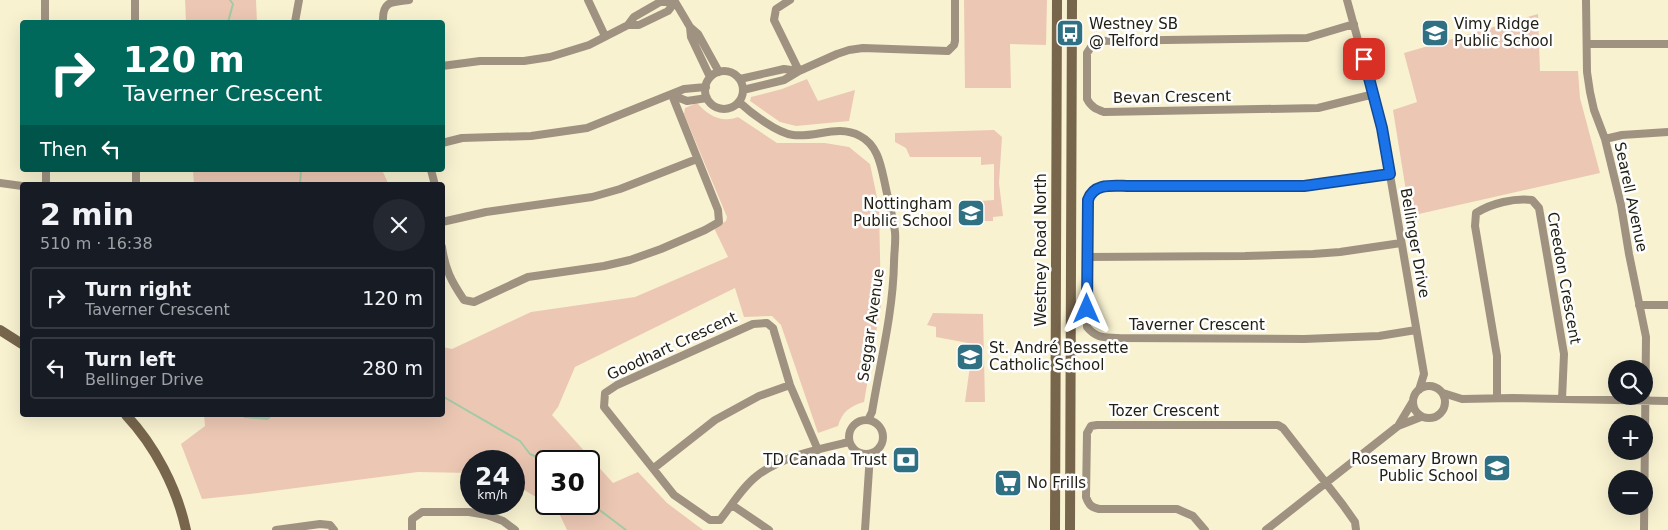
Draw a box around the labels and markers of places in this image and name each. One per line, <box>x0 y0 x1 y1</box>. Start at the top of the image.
place label: Westney SB @ Telford <box>1089 15 1178 50</box>
place label: Vimy Ridge Public School <box>1454 15 1553 50</box>
bus stop icon: Westney SB @ Telford <box>1055 18 1085 48</box>
school or university icon: Vimy Ridge Public School <box>1420 18 1450 48</box>
pin <box>1343 38 1385 80</box>
place label: Nottingham Public School <box>853 195 952 230</box>
school or university icon: Nottingham Public School <box>956 198 986 228</box>
place label: St. André Bessette Catholic School <box>989 339 1128 374</box>
school or university icon: St. André Bessette Catholic School <box>955 342 985 372</box>
bank icon: TD Canada Trust <box>891 445 921 475</box>
place label: Rosemary Brown Public School <box>1351 450 1478 485</box>
place label: TD Canada Trust <box>762 451 887 469</box>
school or university icon: Rosemary Brown Public School <box>1482 453 1512 483</box>
supermarket icon: No Frills <box>993 468 1023 498</box>
place label: No Frills <box>1027 474 1086 492</box>

